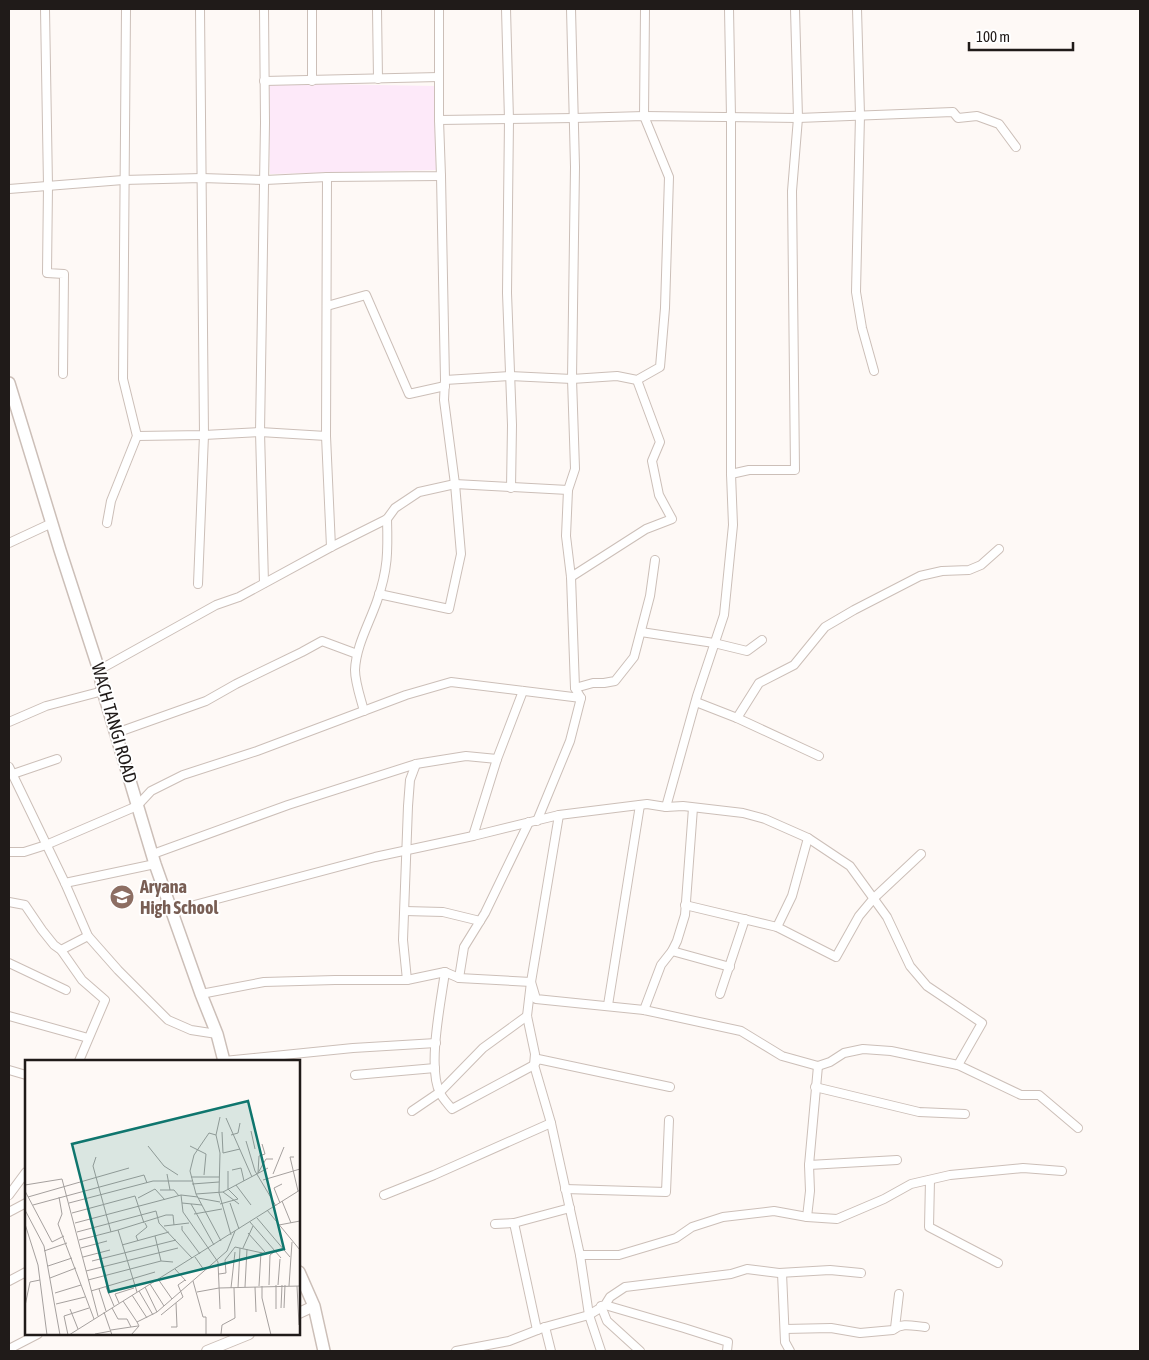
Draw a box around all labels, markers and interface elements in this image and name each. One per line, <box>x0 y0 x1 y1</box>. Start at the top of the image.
scale bar <box>969 20 1073 52</box>
text: 100 m <box>976 28 1010 45</box>
street label: WACH TANGI ROAD <box>87 660 142 785</box>
place label: Aryana High School <box>139 876 218 918</box>
school or university icon: Aryana High School <box>109 884 135 910</box>
inset map <box>25 1060 300 1335</box>

